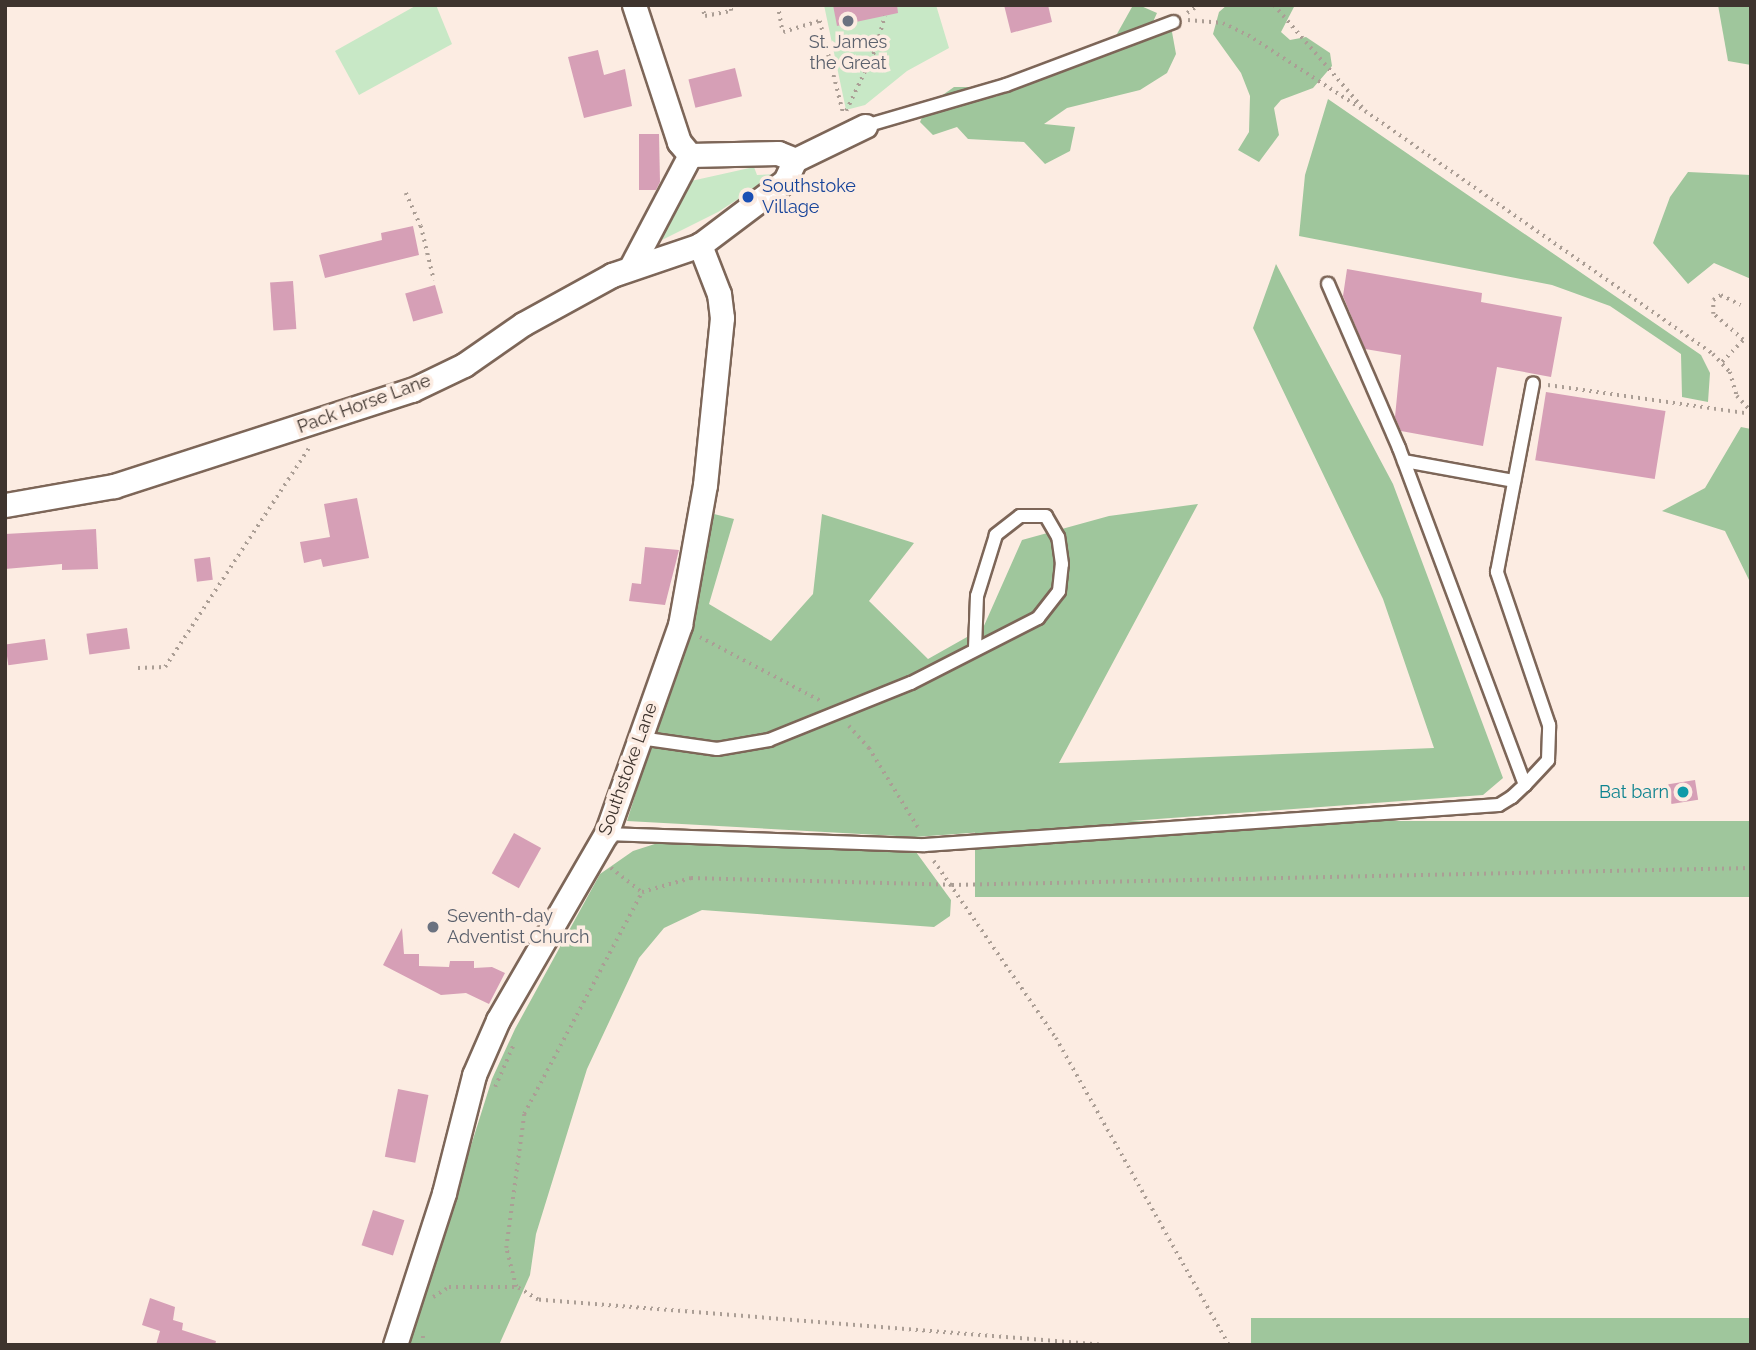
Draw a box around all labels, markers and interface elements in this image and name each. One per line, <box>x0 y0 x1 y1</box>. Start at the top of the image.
marker: St. James the Great <box>840 13 856 29</box>
place label: St. James the Great <box>809 32 887 74</box>
place label: Southstoke Village <box>762 176 856 218</box>
marker: Southstoke Village <box>740 189 756 205</box>
street label: Pack Horse Lane <box>294 370 434 438</box>
street label: Southstoke Lane <box>594 700 662 838</box>
place label: Bat barn <box>1599 781 1669 803</box>
marker: Bat barn <box>1675 784 1691 800</box>
place label: Seventh-day Adventist Church <box>447 906 590 948</box>
marker: Seventh-day Adventist Church <box>425 919 441 935</box>

